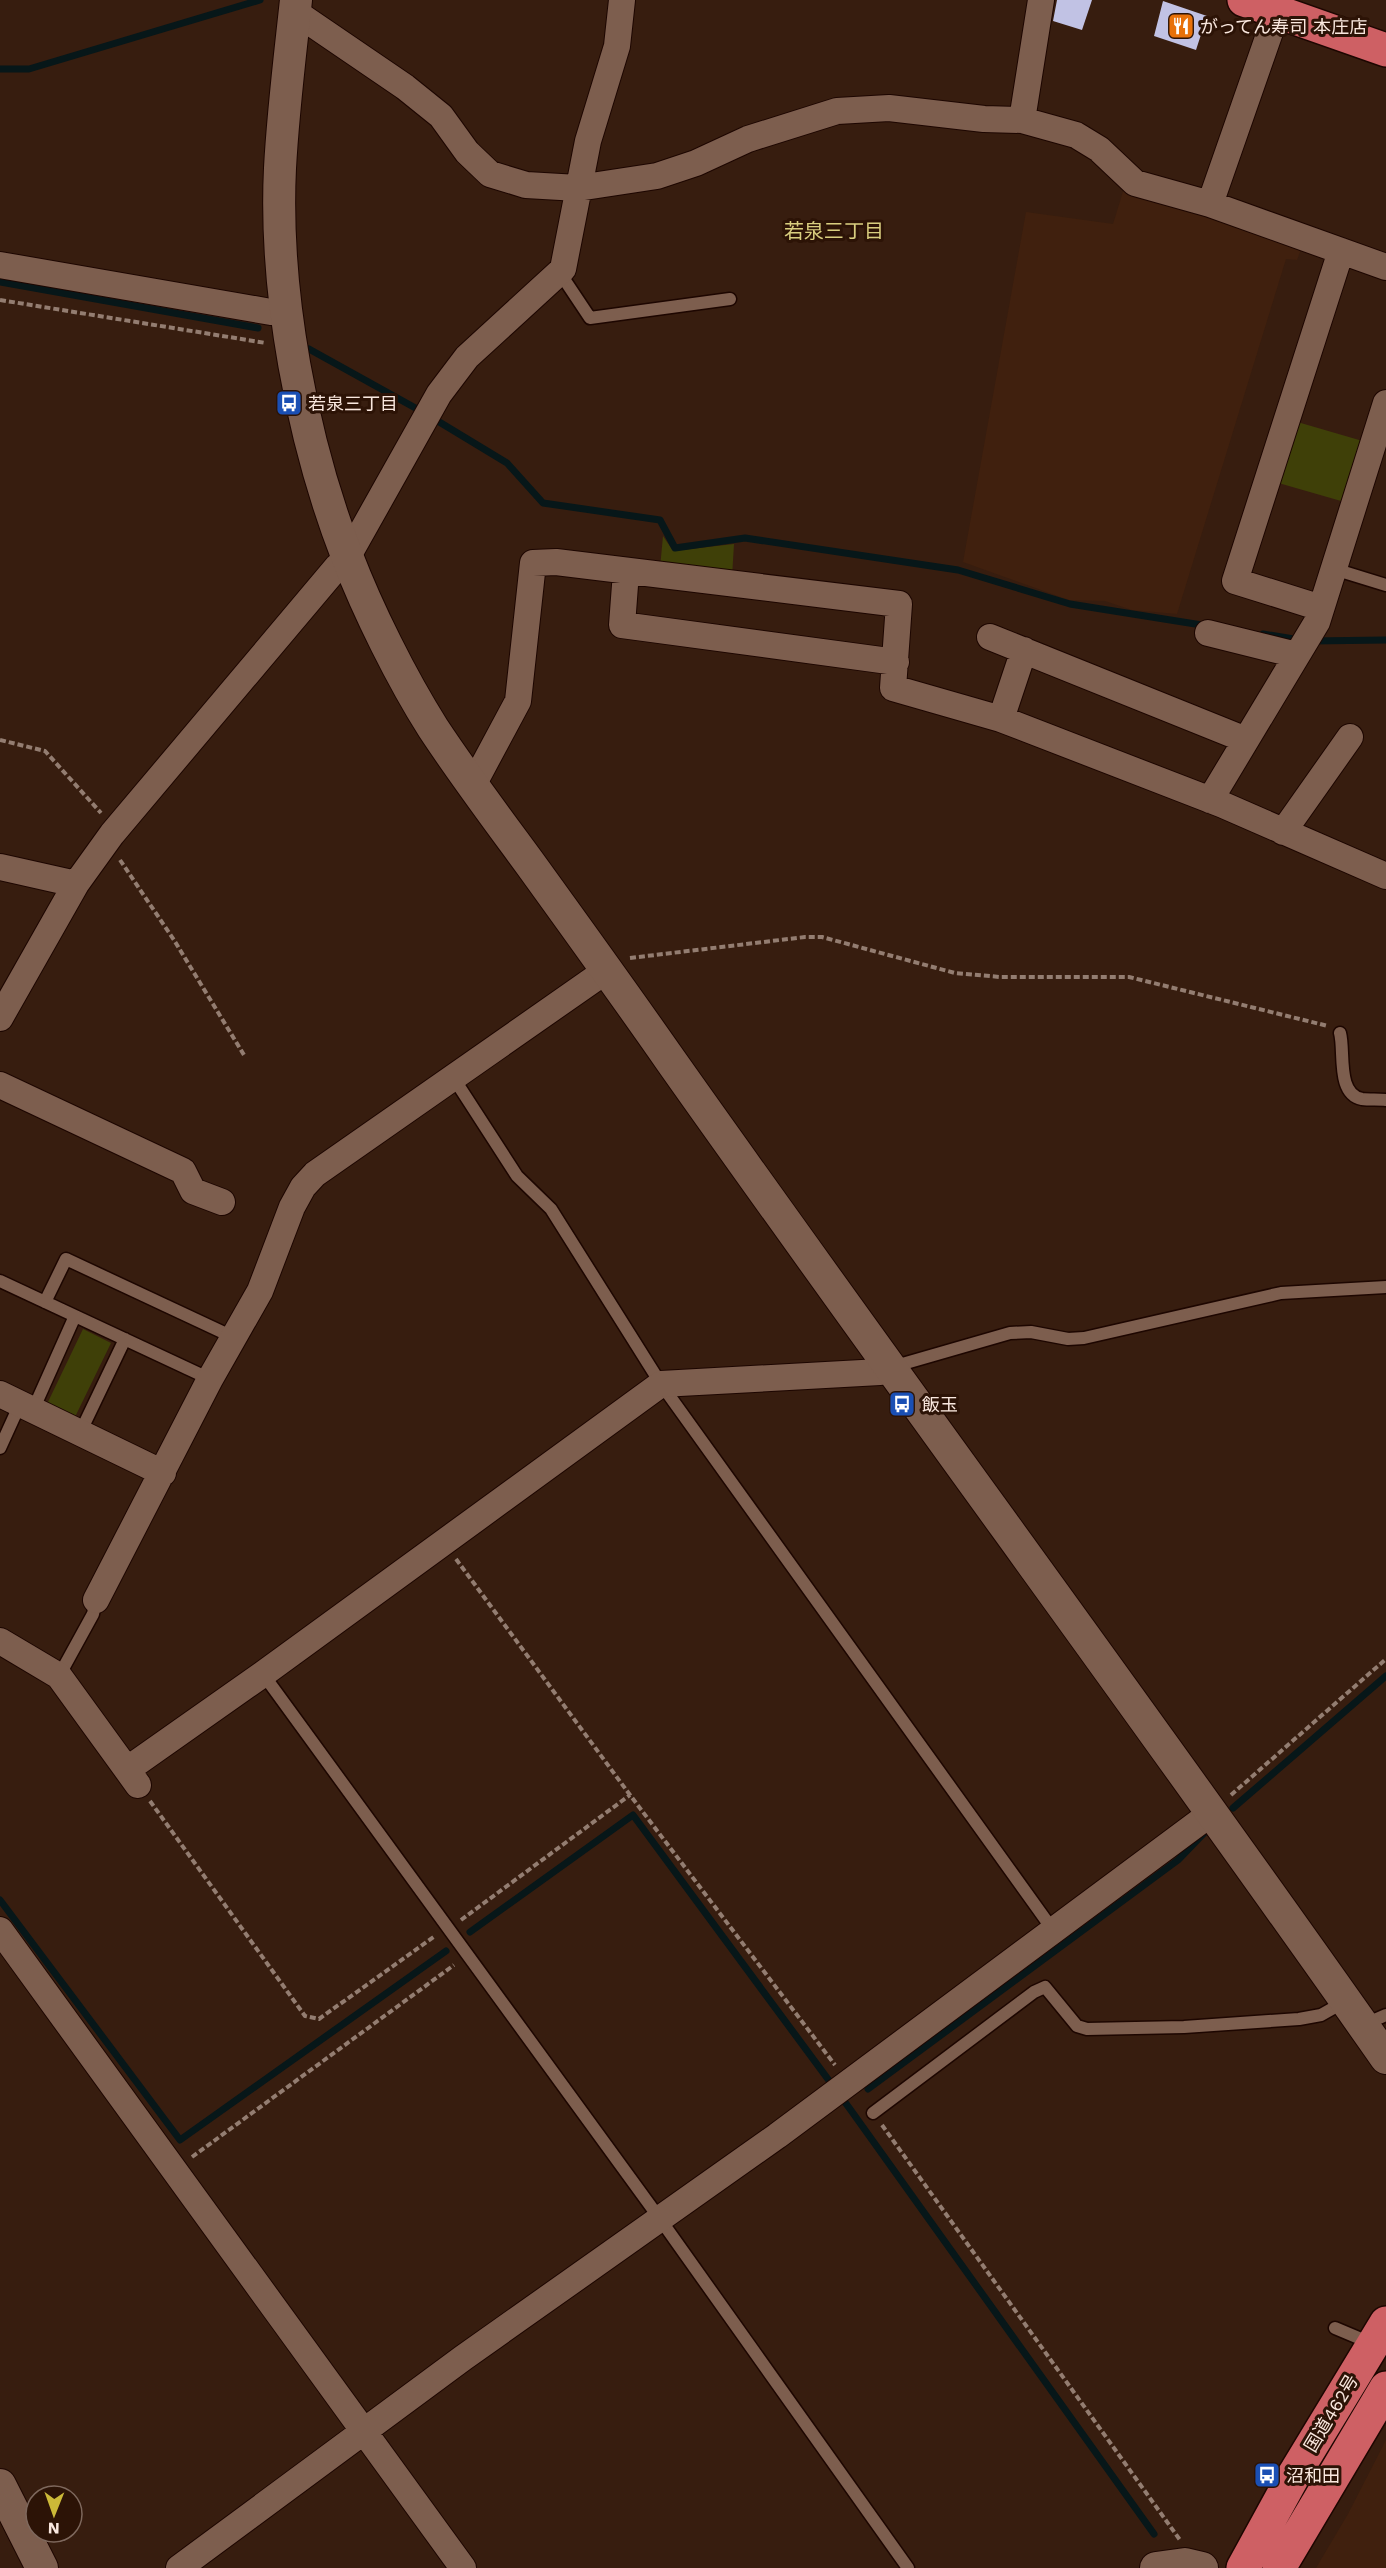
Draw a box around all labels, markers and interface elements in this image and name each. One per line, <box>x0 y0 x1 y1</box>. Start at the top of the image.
restaurant icon: がってん寿司 本庄店 <box>1166 11 1196 41</box>
place label: がってん寿司 本庄店 <box>1200 16 1367 37</box>
district label: 若泉三丁目 <box>784 219 884 243</box>
bus stop icon: 若泉三丁目 <box>274 388 304 418</box>
place label: 若泉三丁目 <box>308 393 398 414</box>
bus stop icon: 飯玉 <box>887 1389 917 1419</box>
place label: 飯玉 <box>922 1394 958 1415</box>
street label: 国道462号 <box>1300 2371 1362 2455</box>
bus stop icon: 沼和田 <box>1252 2460 1282 2490</box>
place label: 沼和田 <box>1286 2465 1340 2486</box>
north arrow <box>24 2484 84 2544</box>
text: N <box>48 2519 60 2538</box>

